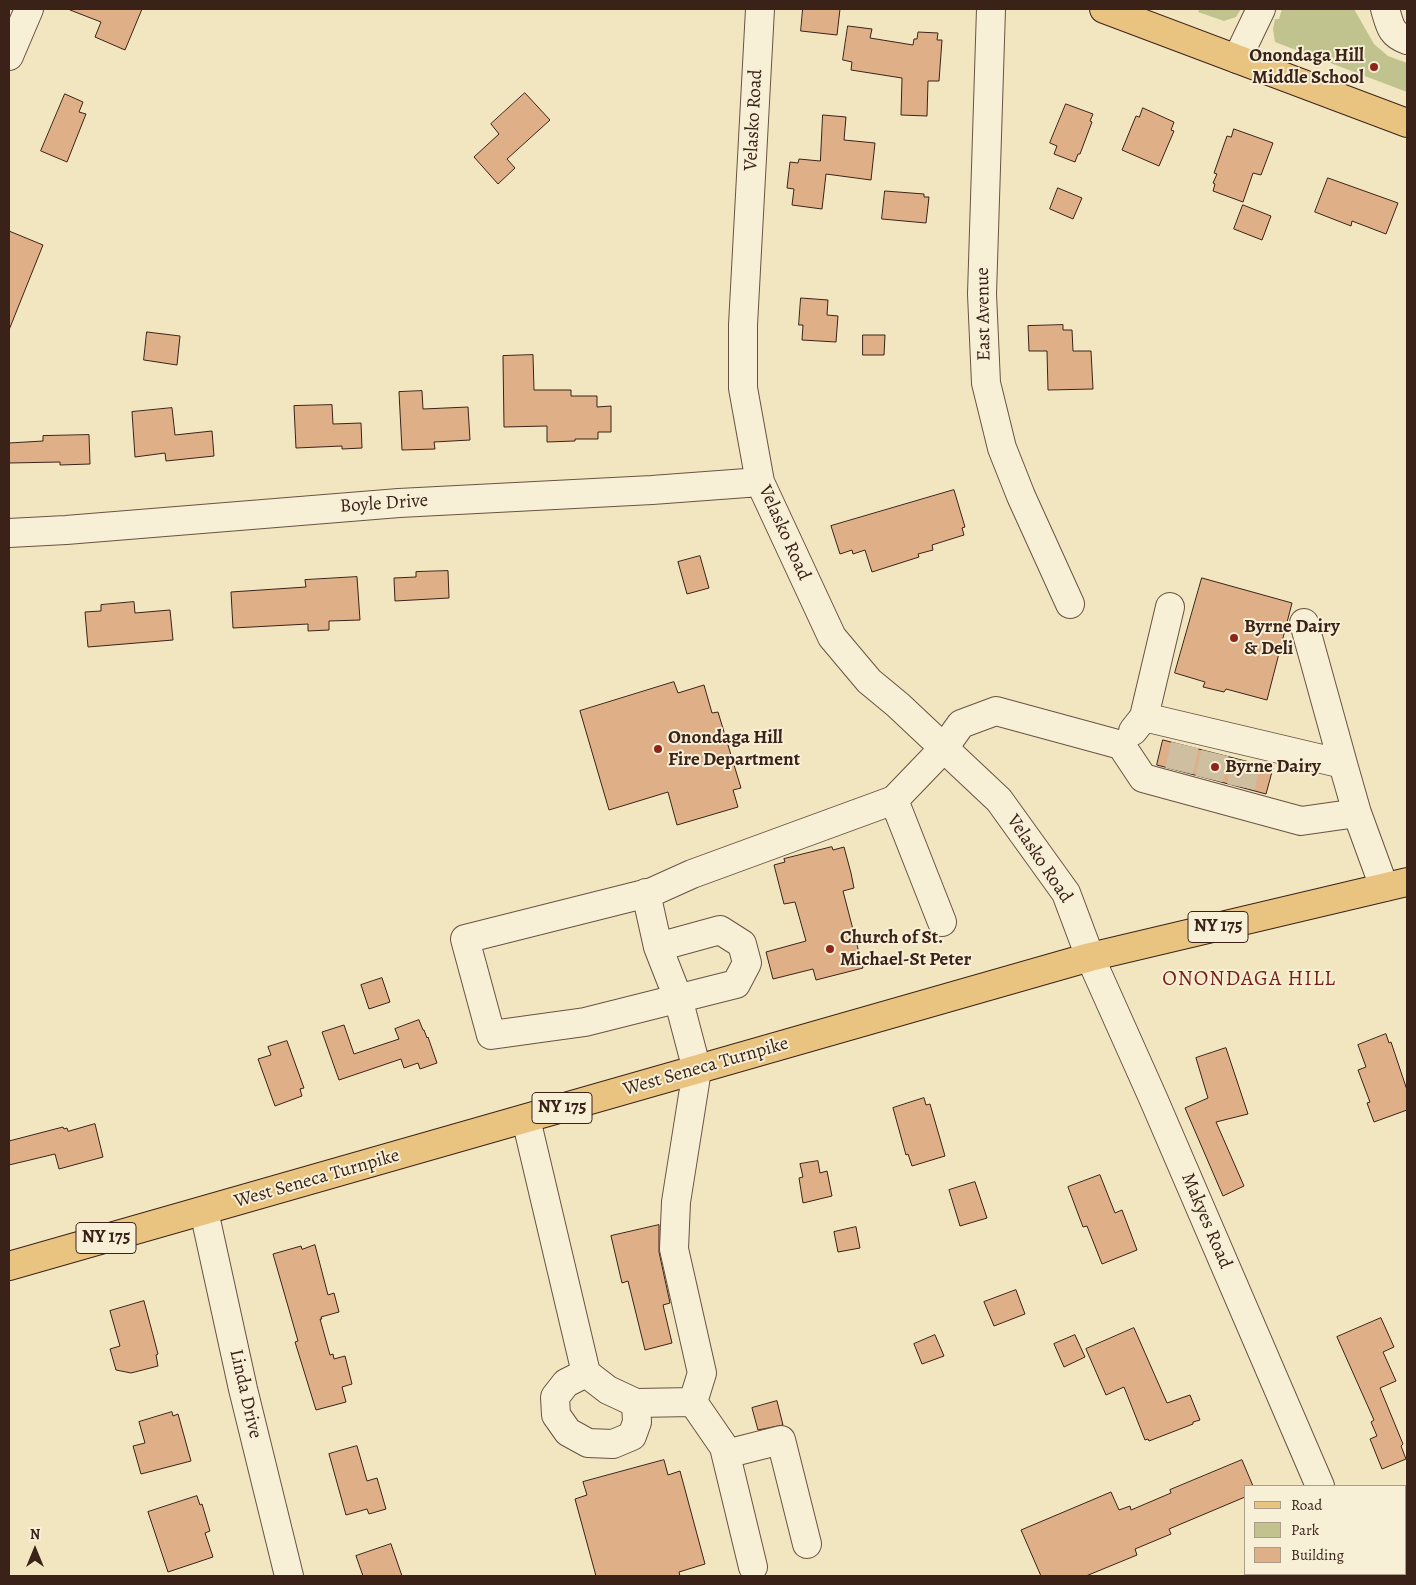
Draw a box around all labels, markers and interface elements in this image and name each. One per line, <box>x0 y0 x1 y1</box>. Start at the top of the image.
place label: Onondaga Hill Middle School <box>1249 45 1364 89</box>
marker: Onondaga Hill Middle School <box>1368 61 1380 73</box>
street label: Velasko Road <box>740 69 768 171</box>
street label: East Avenue <box>972 267 996 361</box>
street label: Velasko Road <box>753 482 815 584</box>
street label: Boyle Drive <box>339 490 429 518</box>
place label: Byrne Dairy & Deli <box>1244 616 1340 660</box>
marker: Byrne Dairy & Deli <box>1228 632 1240 644</box>
place label: Onondaga Hill Fire Department <box>668 727 800 771</box>
marker: Onondaga Hill Fire Department <box>652 743 664 755</box>
place label: Byrne Dairy <box>1225 756 1321 778</box>
marker: Byrne Dairy <box>1209 761 1221 773</box>
street label: Velasko Road <box>1001 810 1077 908</box>
road number: NY 175 <box>1188 912 1248 942</box>
place label: Church of St. Michael-St Peter <box>840 927 971 971</box>
marker: Church of St. Michael-St Peter <box>824 943 836 955</box>
district label: ONONDAGA HILL <box>1161 967 1337 993</box>
street label: West Seneca Turnpike <box>621 1033 791 1101</box>
road number: NY 175 <box>532 1092 592 1124</box>
street label: West Seneca Turnpike <box>232 1145 402 1213</box>
street label: Makyes Road <box>1176 1170 1236 1272</box>
road number: NY 175 <box>76 1222 136 1254</box>
street label: Linda Drive <box>224 1347 266 1441</box>
legend <box>1244 1485 1406 1575</box>
text: Road <box>1291 1495 1322 1515</box>
text: Park <box>1291 1520 1319 1540</box>
north arrow <box>10 1525 60 1575</box>
text: N <box>30 1525 40 1544</box>
text: Building <box>1291 1545 1344 1565</box>

